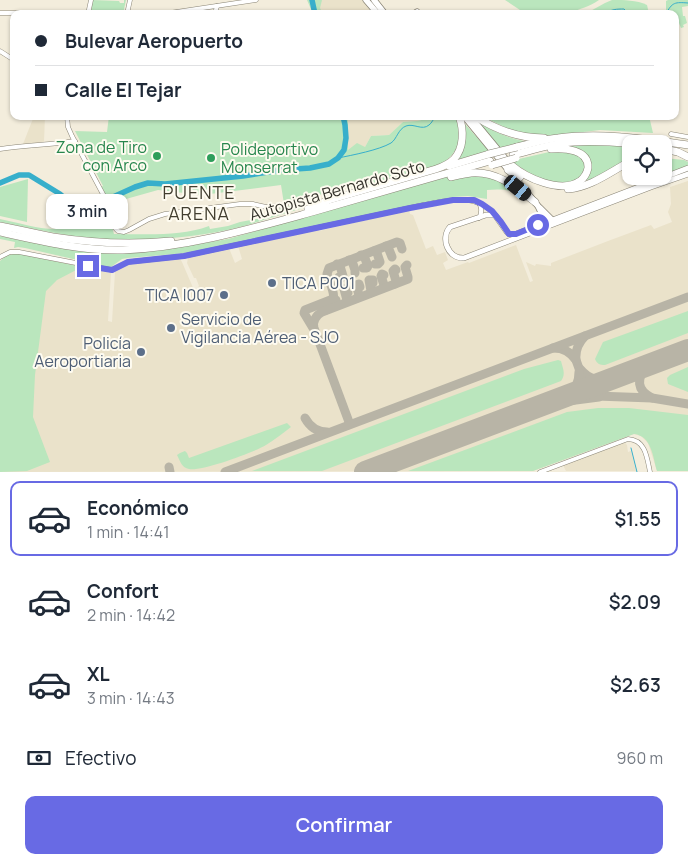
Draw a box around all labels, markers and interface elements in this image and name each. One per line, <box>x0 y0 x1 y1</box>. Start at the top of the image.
text: Bulevar Aeropuerto <box>65 28 243 54</box>
text: Calle El Tejar <box>65 77 182 103</box>
map controls <box>622 135 672 185</box>
button: locate <box>622 135 672 185</box>
place label: Zona de Tiro con Arco <box>56 136 147 176</box>
place label: Polideportivo Monserrat <box>221 138 318 178</box>
marker: Zona de Tiro con Arco <box>151 150 163 162</box>
marker: Polideportivo Monserrat <box>205 152 217 164</box>
street label: Autopista Bernardo Soto <box>247 154 427 226</box>
car <box>501 173 534 203</box>
district label: PUENTE ARENA <box>162 180 236 225</box>
callout: 3 min <box>47 194 129 228</box>
text: 3 min <box>67 200 107 222</box>
route start <box>527 214 549 236</box>
route end <box>77 255 99 277</box>
place label: TICA P001 <box>282 272 355 294</box>
marker: TICA P001 <box>266 277 278 289</box>
place label: TICA I007 <box>145 284 214 306</box>
marker: TICA I007 <box>218 289 230 301</box>
place label: Servicio de Vigilancia Aérea - SJO <box>181 308 339 348</box>
marker: Servicio de Vigilancia Aérea - SJO <box>165 322 177 334</box>
place label: Policía Aeroportiaria <box>34 332 131 372</box>
marker: Policía Aeroportiaria <box>135 346 147 358</box>
text: Económico <box>87 495 189 521</box>
icon: car <box>27 496 72 541</box>
text: $1.55 <box>614 506 661 532</box>
text: 1 min · 14:41 <box>87 521 169 543</box>
text: Confort <box>87 578 159 604</box>
icon: car <box>27 579 72 624</box>
text: $2.09 <box>609 589 661 615</box>
text: 2 min · 14:42 <box>87 604 175 626</box>
text: XL <box>87 661 110 687</box>
icon: car <box>27 662 72 707</box>
text: $2.63 <box>610 672 661 698</box>
text: 3 min · 14:43 <box>87 687 175 709</box>
icon: cash <box>25 744 53 772</box>
text: Efectivo <box>65 745 136 771</box>
text: 960 m <box>617 747 663 769</box>
button: Confirmar <box>25 796 663 854</box>

